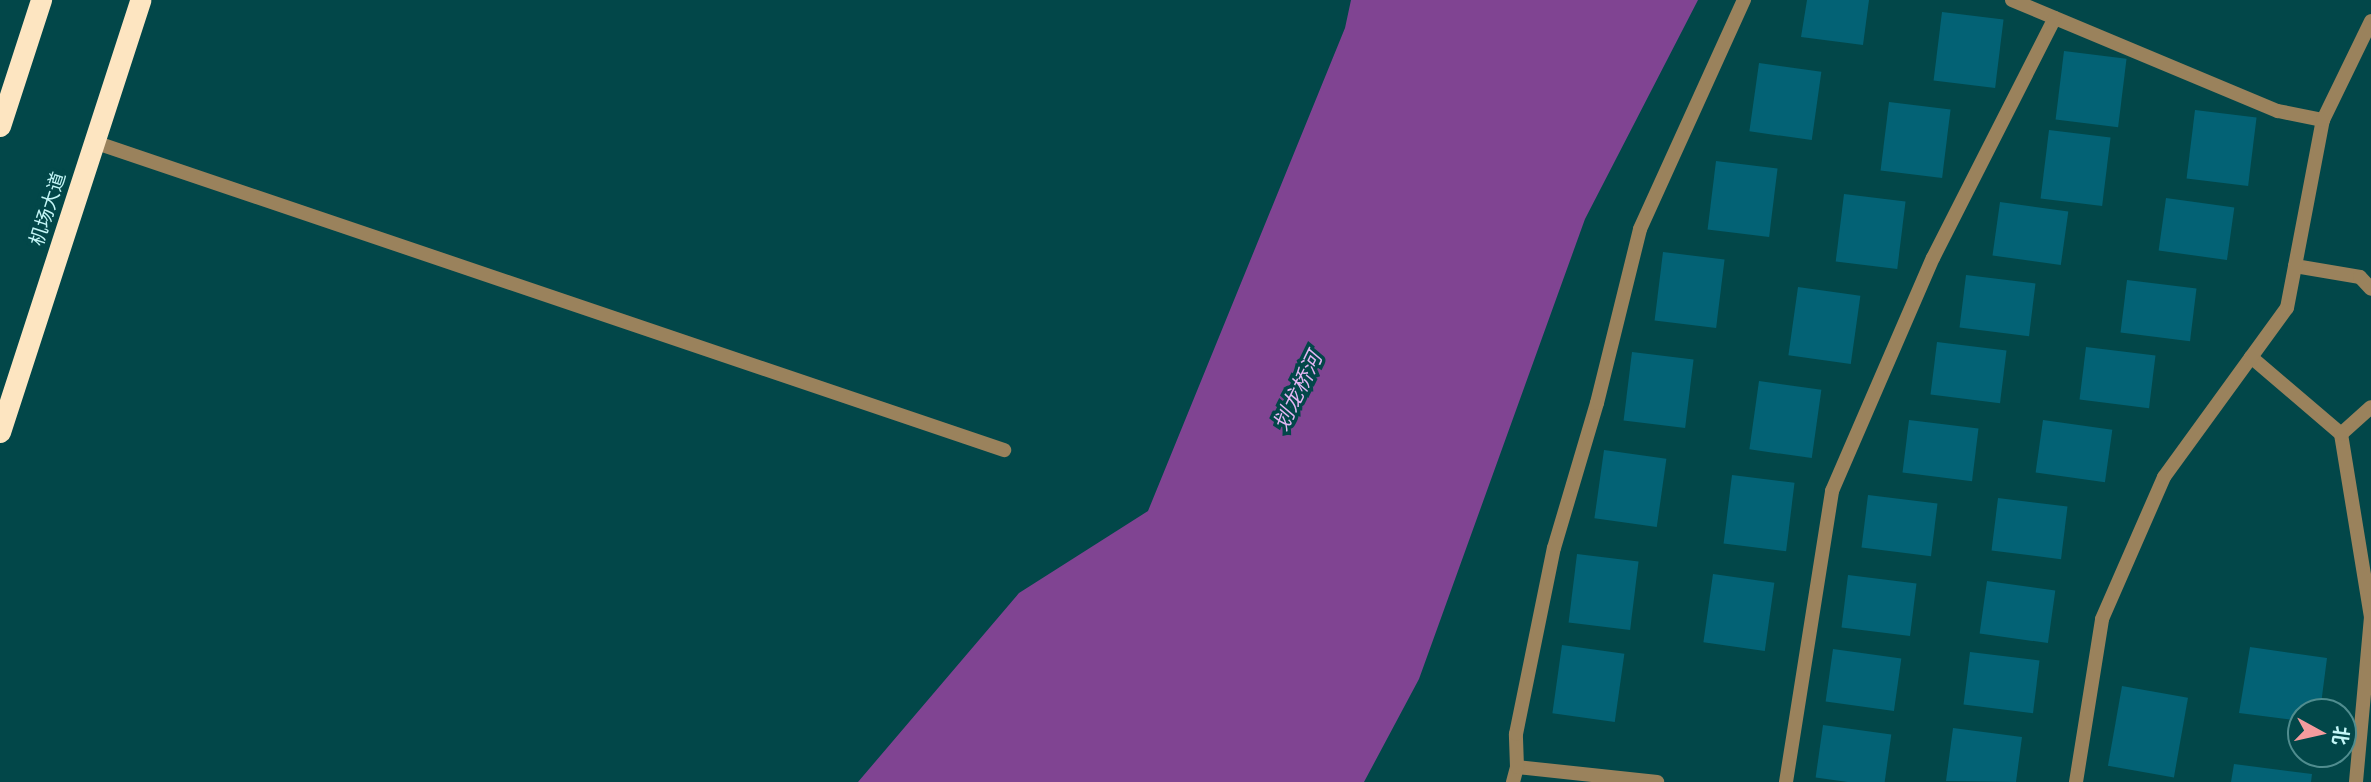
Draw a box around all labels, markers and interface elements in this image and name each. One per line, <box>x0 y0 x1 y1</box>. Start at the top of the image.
street label: 机场大道 <box>25 169 71 249</box>
water label: 划龙桥河 <box>1267 348 1327 434</box>
north arrow <box>2287 698 2357 768</box>
text: 北 <box>2329 725 2353 747</box>

